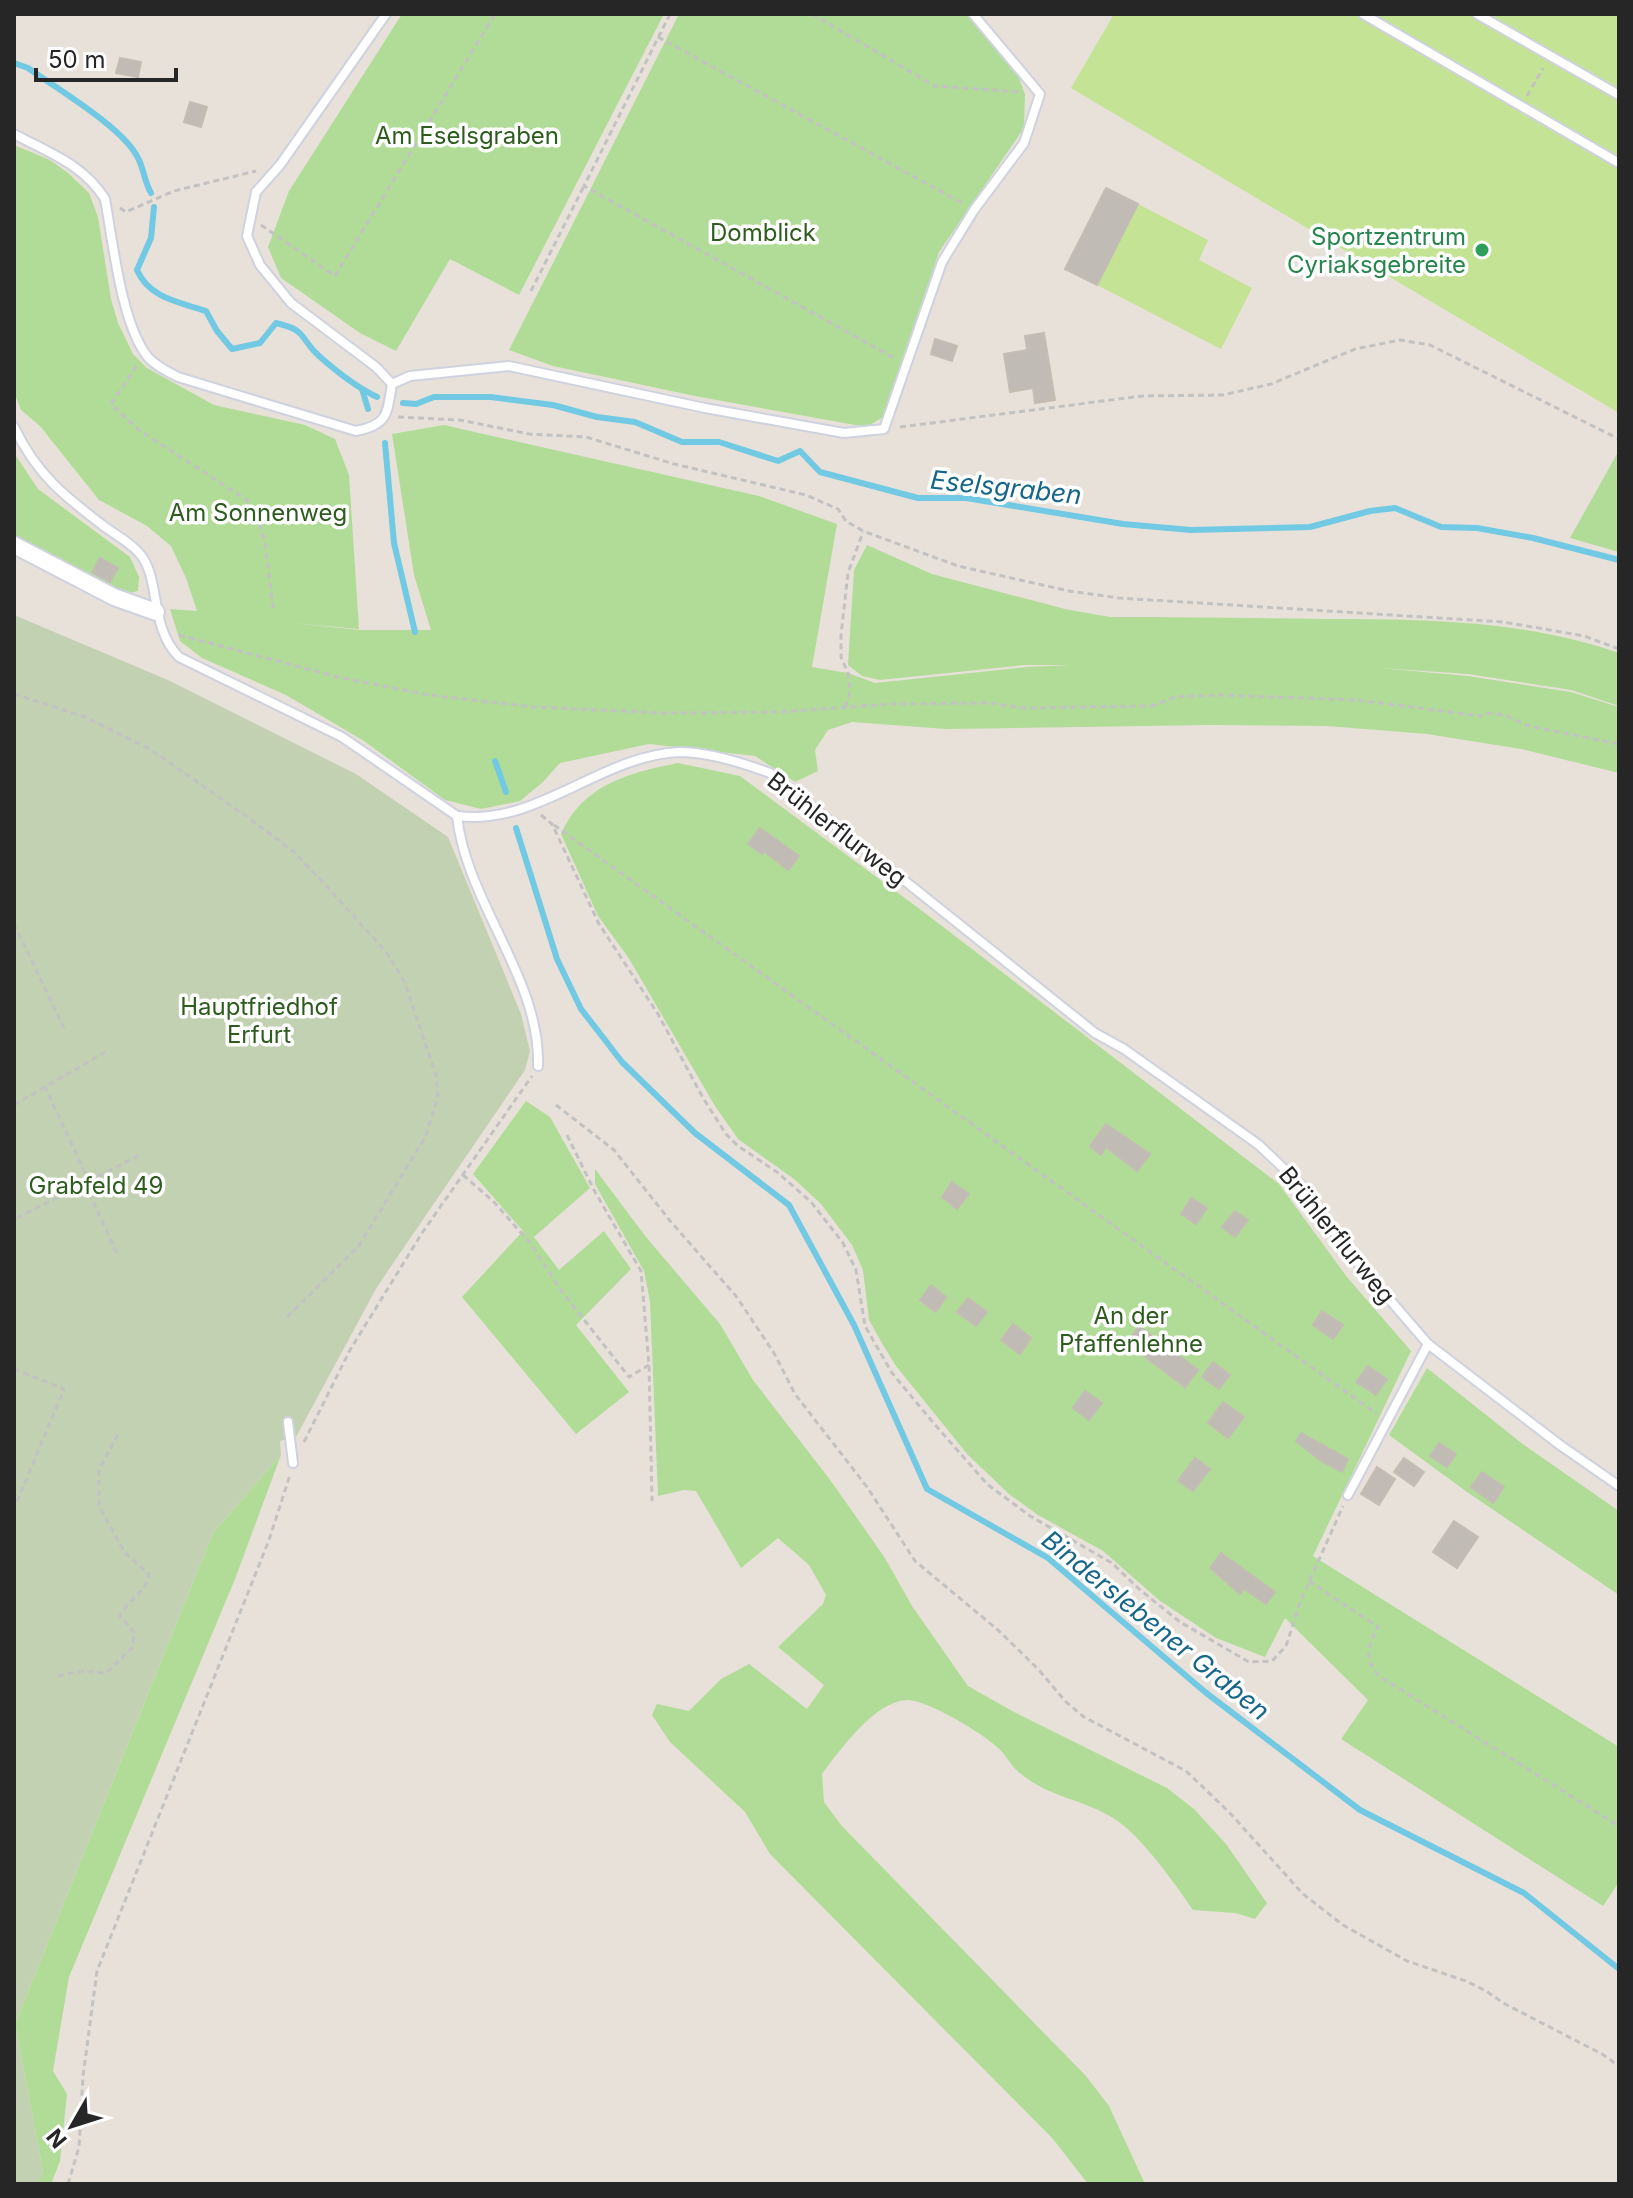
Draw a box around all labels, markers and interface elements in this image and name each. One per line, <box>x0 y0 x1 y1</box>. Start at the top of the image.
scale bar <box>36 32 176 82</box>
text: 50 m <box>48 45 106 74</box>
park label: Am Eselsgraben <box>375 121 559 150</box>
park label: Domblick <box>710 218 816 247</box>
place label: Sportzentrum Cyriaksgebreite <box>1287 222 1466 279</box>
marker: Sportzentrum Cyriaksgebreite <box>1473 241 1491 259</box>
water label: Eselsgraben <box>929 464 1083 510</box>
park label: Am Sonnenweg <box>169 498 347 527</box>
street label: Brühlerflurweg <box>762 766 912 892</box>
park label: Hauptfriedhof Erfurt <box>180 992 338 1049</box>
street label: Brühlerflurweg <box>1273 1160 1401 1310</box>
park label: Grabfeld 49 <box>29 1171 163 1200</box>
park label: An der Pfaffenlehne <box>1059 1301 1203 1358</box>
water label: Binderslebener Graben <box>1036 1524 1276 1726</box>
north arrow <box>32 2086 112 2166</box>
text: N <box>41 2124 72 2153</box>

